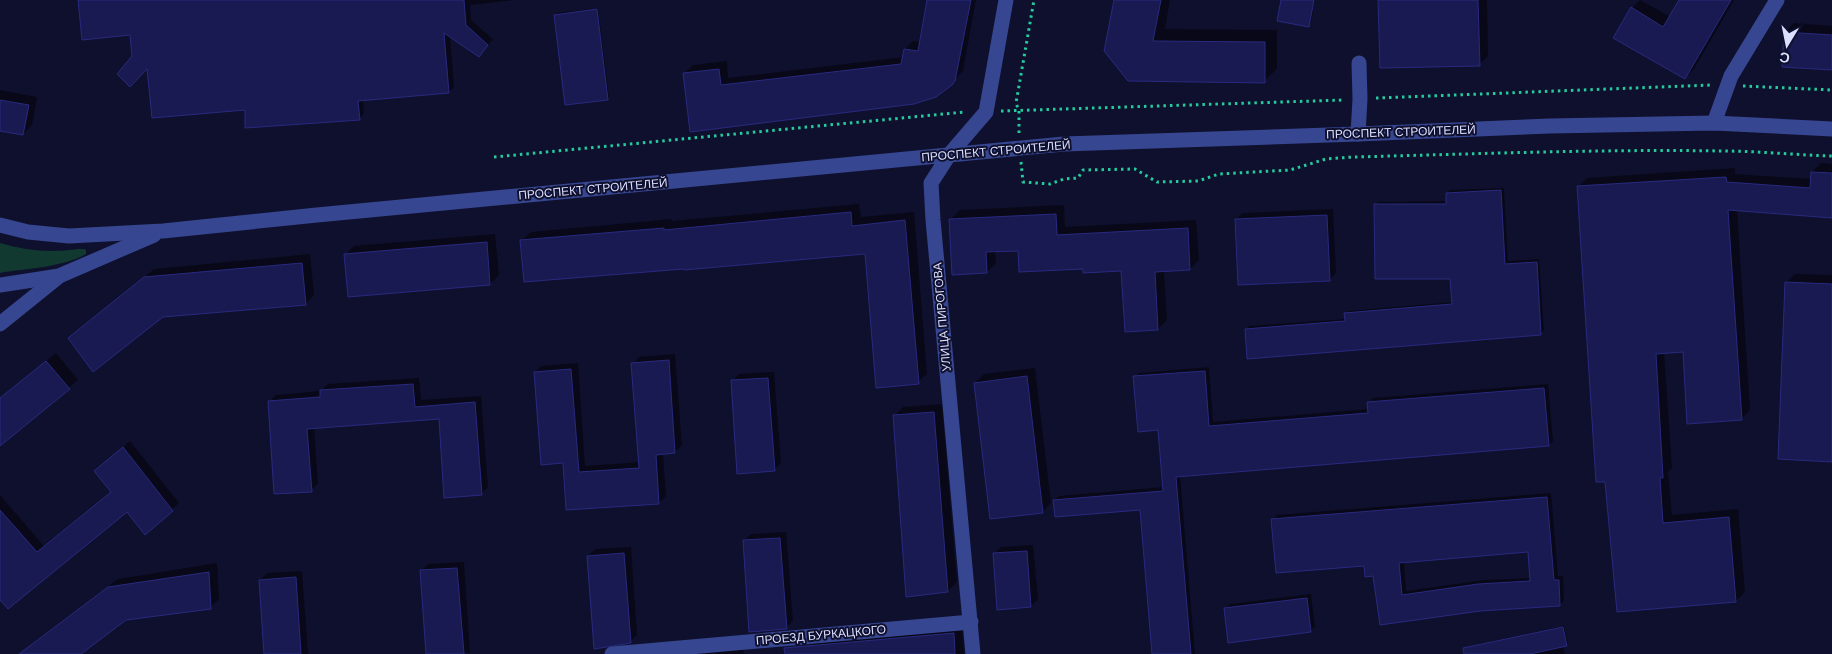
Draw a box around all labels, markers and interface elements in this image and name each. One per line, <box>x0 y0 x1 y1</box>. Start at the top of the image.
north arrow <box>1762 20 1812 70</box>
text: С <box>1778 49 1791 67</box>
street label: ПРОСПЕКТ СТРОИТЕЛЕЙ <box>1326 121 1476 142</box>
street label: ПРОСПЕКТ СТРОИТЕЛЕЙ <box>921 137 1071 165</box>
street label: ПРОСПЕКТ СТРОИТЕЛЕЙ <box>518 175 668 203</box>
street label: УЛИЦА ПИРОГОВА <box>930 262 954 372</box>
street label: ПРОЕЗД БУРКАЦКОГО <box>755 622 887 648</box>

